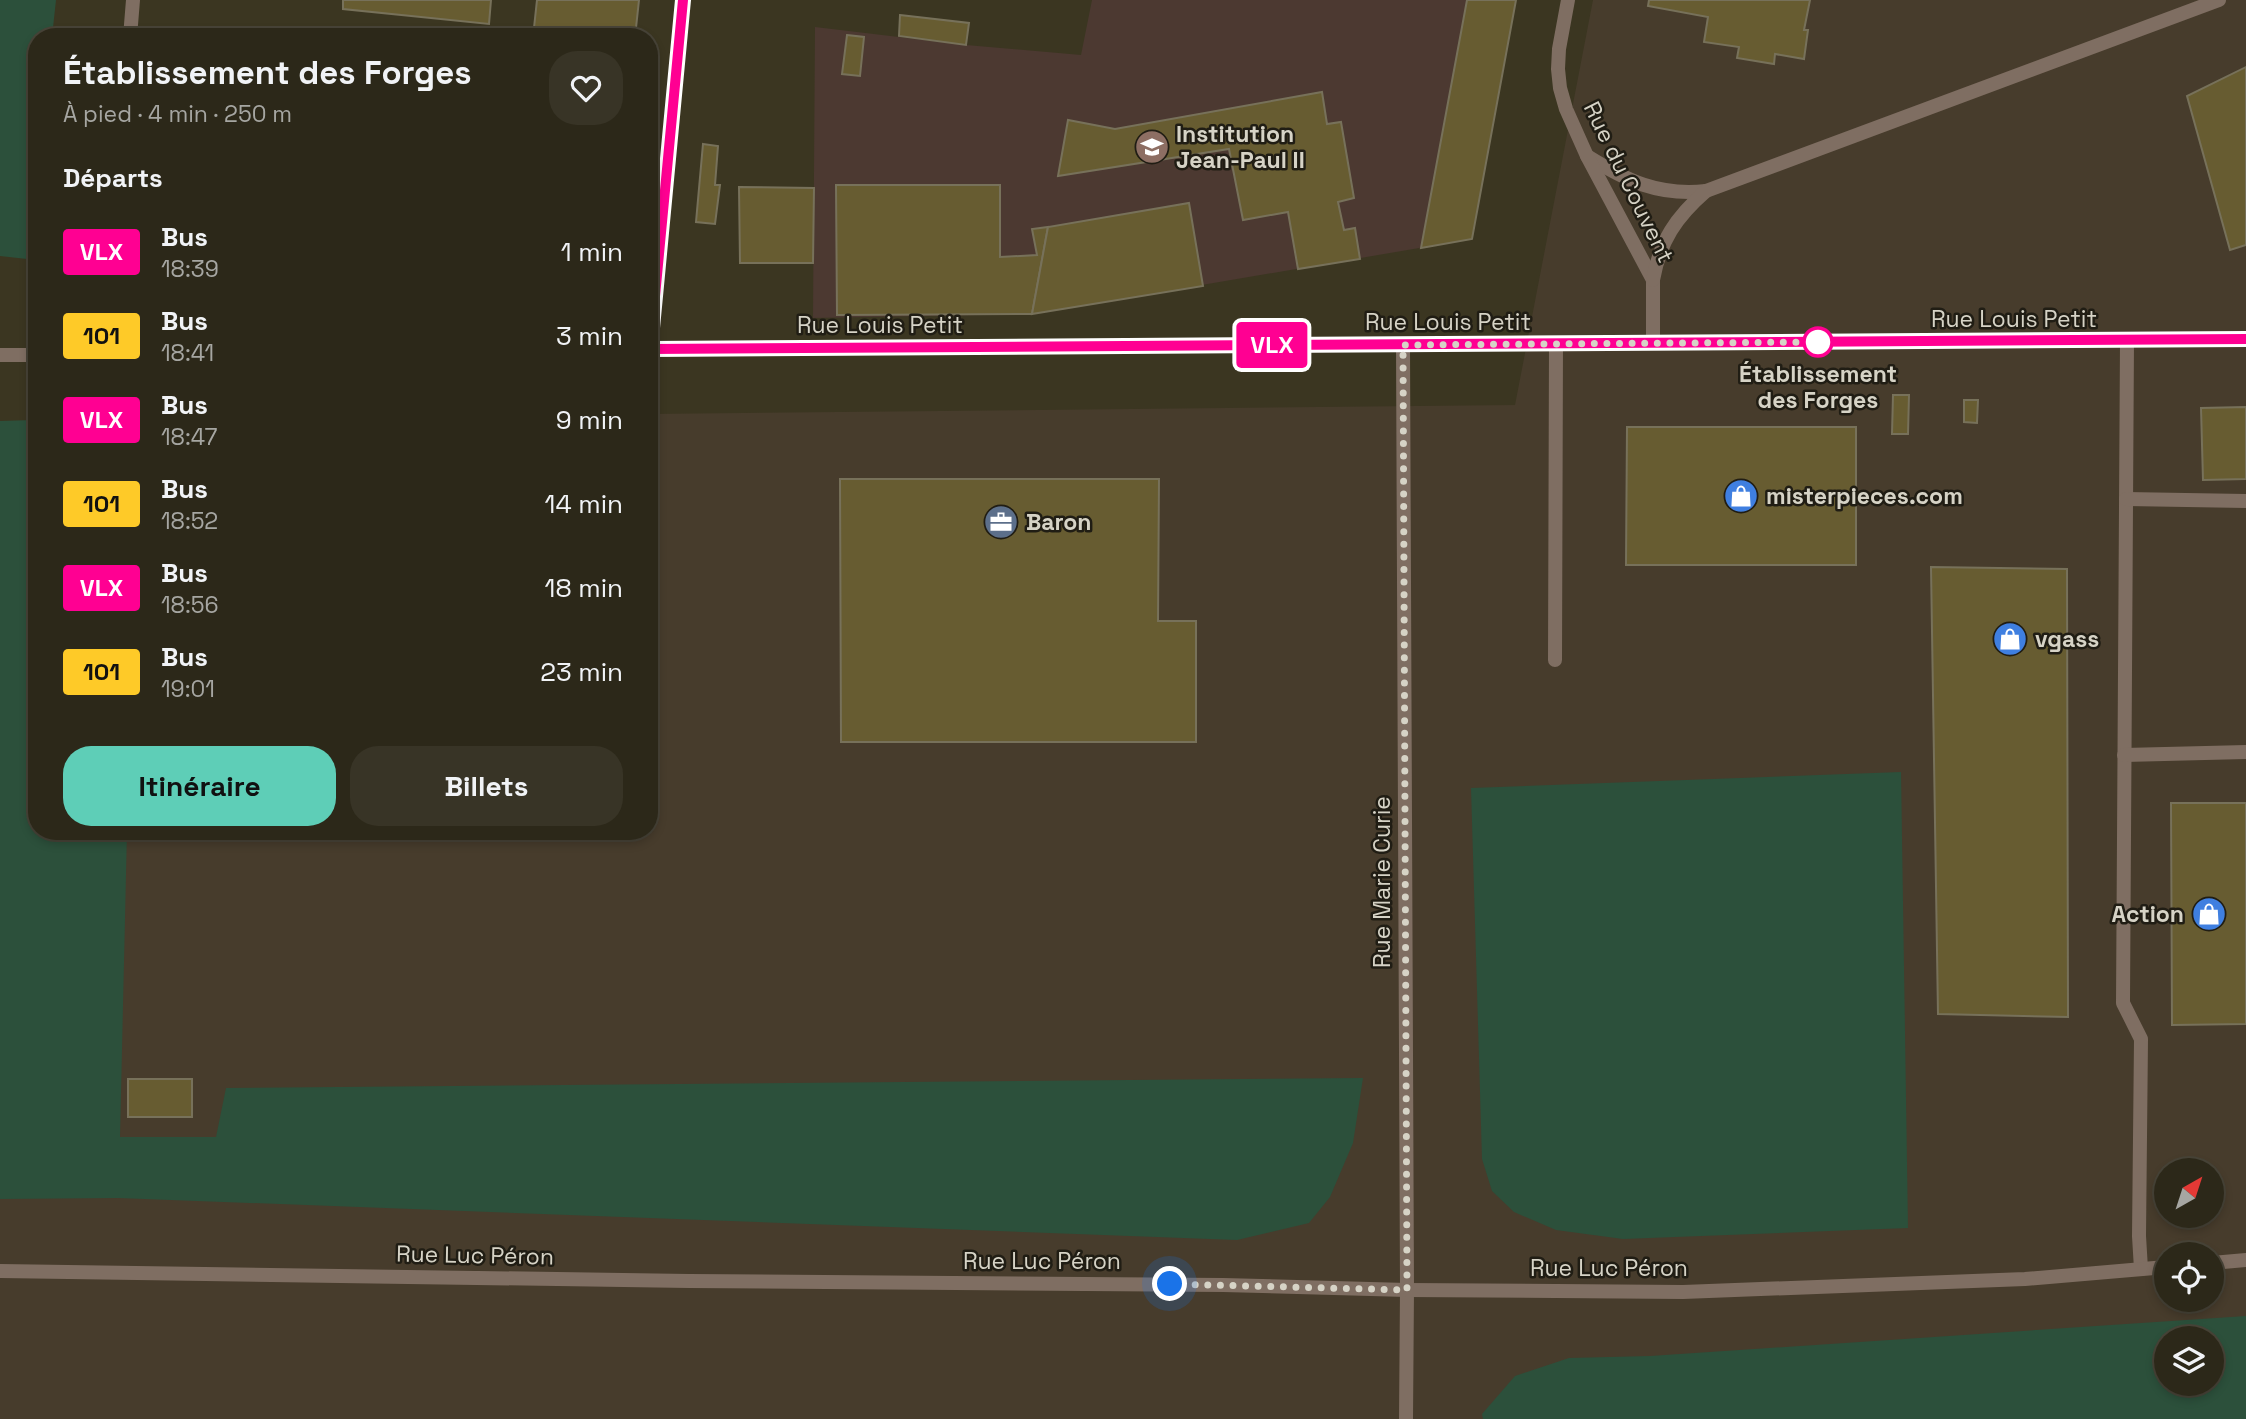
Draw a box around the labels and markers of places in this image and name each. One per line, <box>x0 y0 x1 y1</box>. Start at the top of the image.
place label: Institution Jean-Paul II <box>1176 119 1305 175</box>
school or university icon: Institution Jean-Paul II <box>1133 128 1171 166</box>
marker: Établissement des Forges <box>1803 327 1833 357</box>
place label: Établissement des Forges <box>1739 359 1897 415</box>
shop icon: misterpieces.com <box>1722 477 1760 515</box>
place label: misterpieces.com <box>1766 481 1963 511</box>
office icon: Baron <box>982 503 1020 541</box>
place label: Baron <box>1026 507 1092 537</box>
shop icon: vgass <box>1991 620 2029 658</box>
place label: vgass <box>2035 624 2099 654</box>
shop icon: Action <box>2190 895 2228 933</box>
place label: Action <box>2111 899 2184 929</box>

